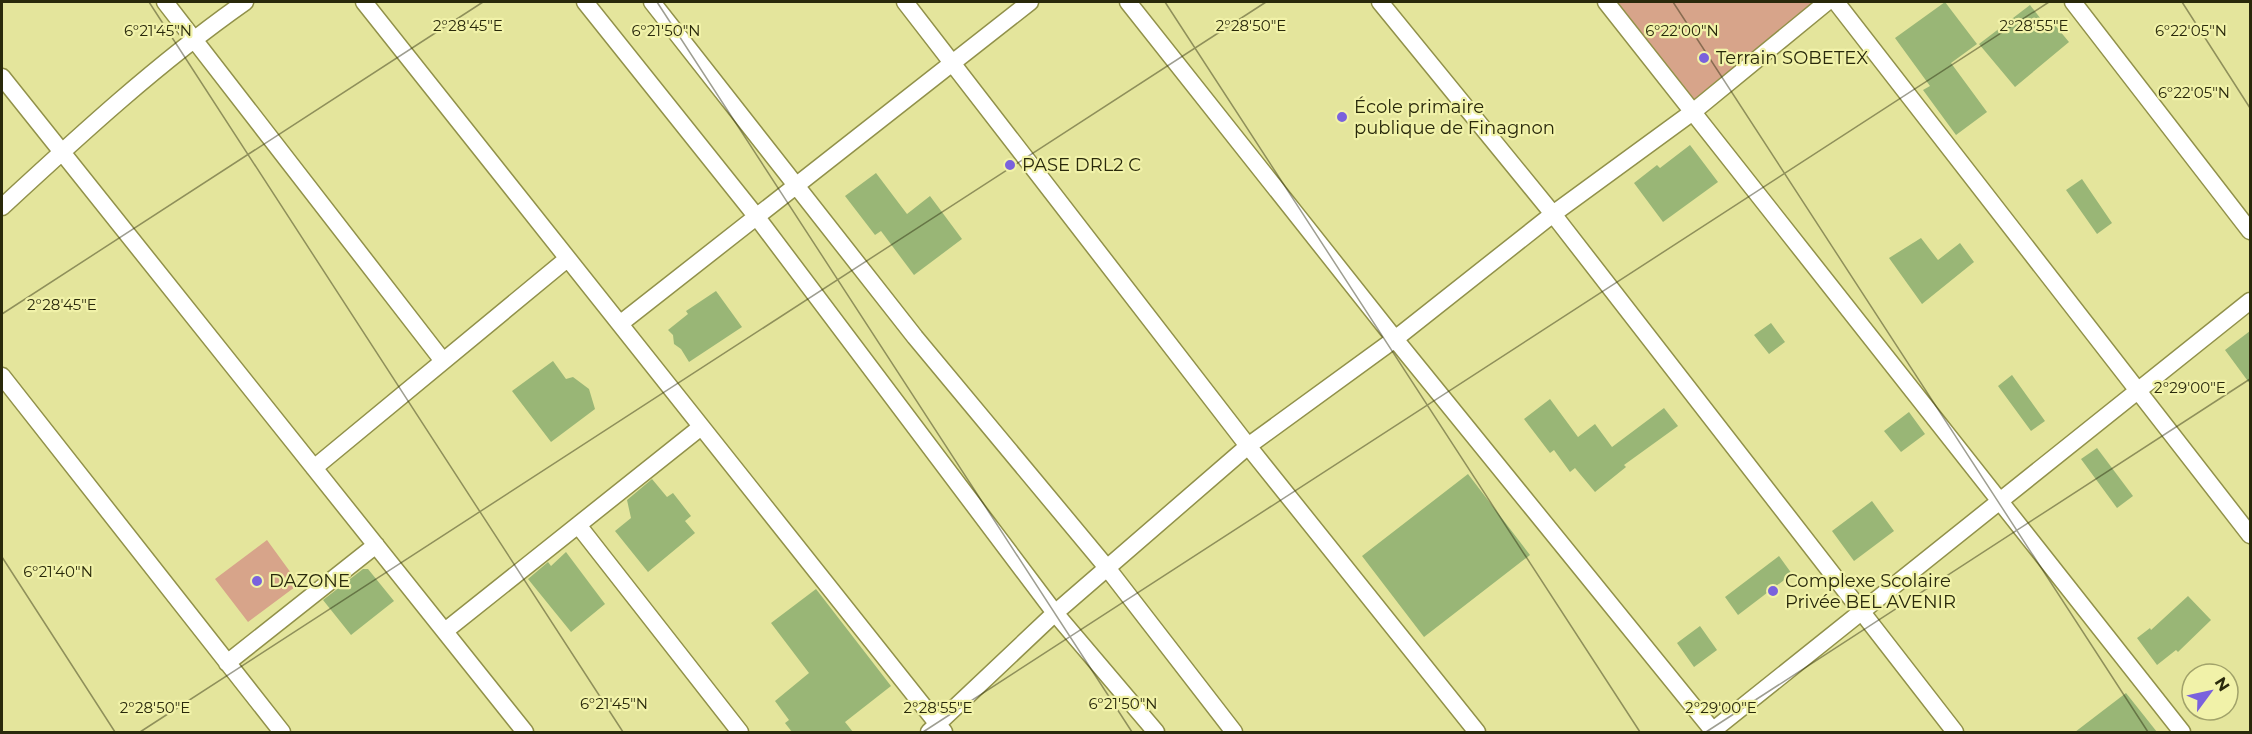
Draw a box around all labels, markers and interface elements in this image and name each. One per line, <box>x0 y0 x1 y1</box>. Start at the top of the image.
text: 2°28'45"E <box>433 16 503 35</box>
text: 2°28'50"E <box>1216 16 1286 35</box>
text: 2°28'55"E <box>1999 16 2069 35</box>
text: 6°21'45"N <box>124 21 192 40</box>
text: 6°21'50"N <box>632 21 700 40</box>
text: 6°22'00"N <box>1645 21 1719 40</box>
text: 6°22'05"N <box>2155 21 2227 40</box>
place label: Terrain SOBETEX <box>1716 47 1868 69</box>
marker: Terrain SOBETEX <box>1697 51 1711 65</box>
text: 6°22'05"N <box>2158 83 2230 102</box>
place label: École primaire publique de Finagnon <box>1354 96 1555 139</box>
marker: École primaire publique de Finagnon <box>1335 110 1349 124</box>
place label: PASE DRL2 C <box>1022 154 1141 176</box>
marker: PASE DRL2 C <box>1003 158 1017 172</box>
text: 2°28'45"E <box>27 295 97 314</box>
text: 2°29'00"E <box>2154 378 2226 397</box>
text: 6°21'40"N <box>23 562 93 581</box>
place label: DAZONE <box>269 570 350 592</box>
place label: Complexe Scolaire Privée BEL AVENIR <box>1785 570 1956 613</box>
marker: DAZONE <box>250 574 264 588</box>
marker: Complexe Scolaire Privée BEL AVENIR <box>1766 584 1780 598</box>
north arrow <box>2180 662 2240 722</box>
text: N <box>2211 674 2234 695</box>
text: 6°21'45"N <box>580 694 648 713</box>
text: 6°21'50"N <box>1089 694 1157 713</box>
text: 2°28'50"E <box>120 698 190 717</box>
text: 2°28'55"E <box>903 698 973 717</box>
text: 2°29'00"E <box>1685 698 1757 717</box>

